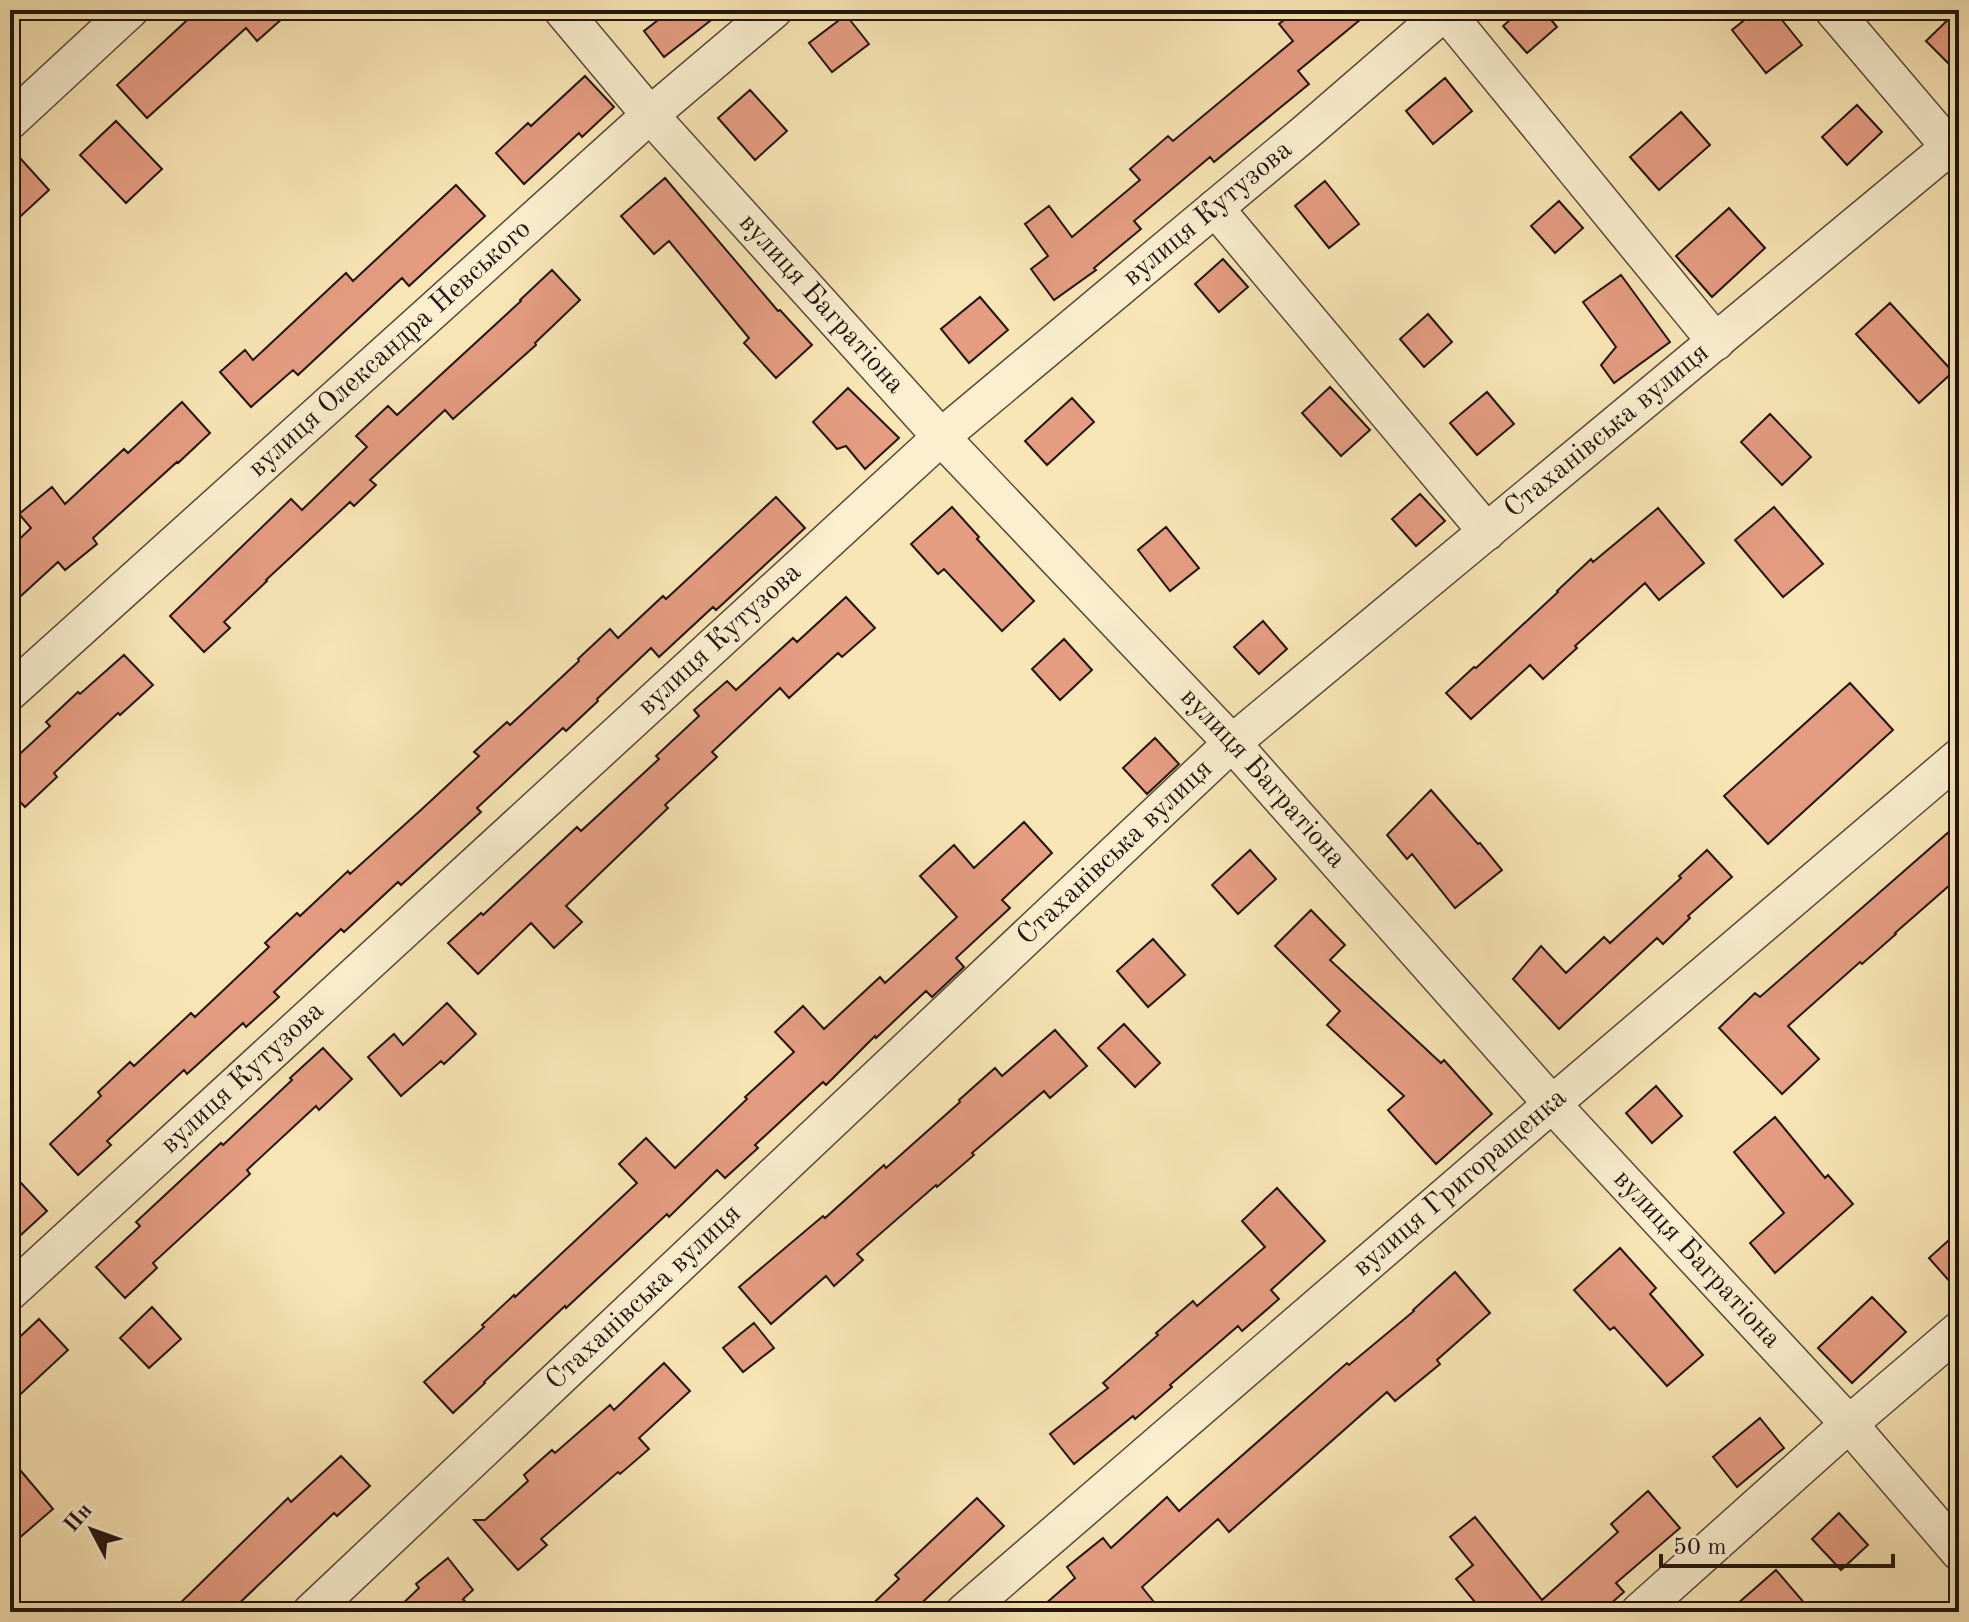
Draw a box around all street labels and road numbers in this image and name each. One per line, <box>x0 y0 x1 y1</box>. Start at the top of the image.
street label: вулиця Кутузова <box>1118 136 1298 292</box>
street label: вулиця Багратіона <box>733 209 909 400</box>
street label: вулиця Олександра Невського <box>244 215 537 483</box>
street label: Стаханівська вулиця <box>1500 339 1715 524</box>
street label: вулиця Кутузова <box>633 558 807 721</box>
street label: вулиця Багратіона <box>1174 683 1350 874</box>
street label: Стаханівська вулиця <box>1013 755 1218 951</box>
street label: вулиця Кутузова <box>156 997 330 1160</box>
street label: вулиця Григоращенка <box>1348 1084 1573 1283</box>
street label: вулиця Багратіона <box>1607 1165 1786 1354</box>
street label: Стаханівська вулиця <box>541 1200 747 1396</box>

